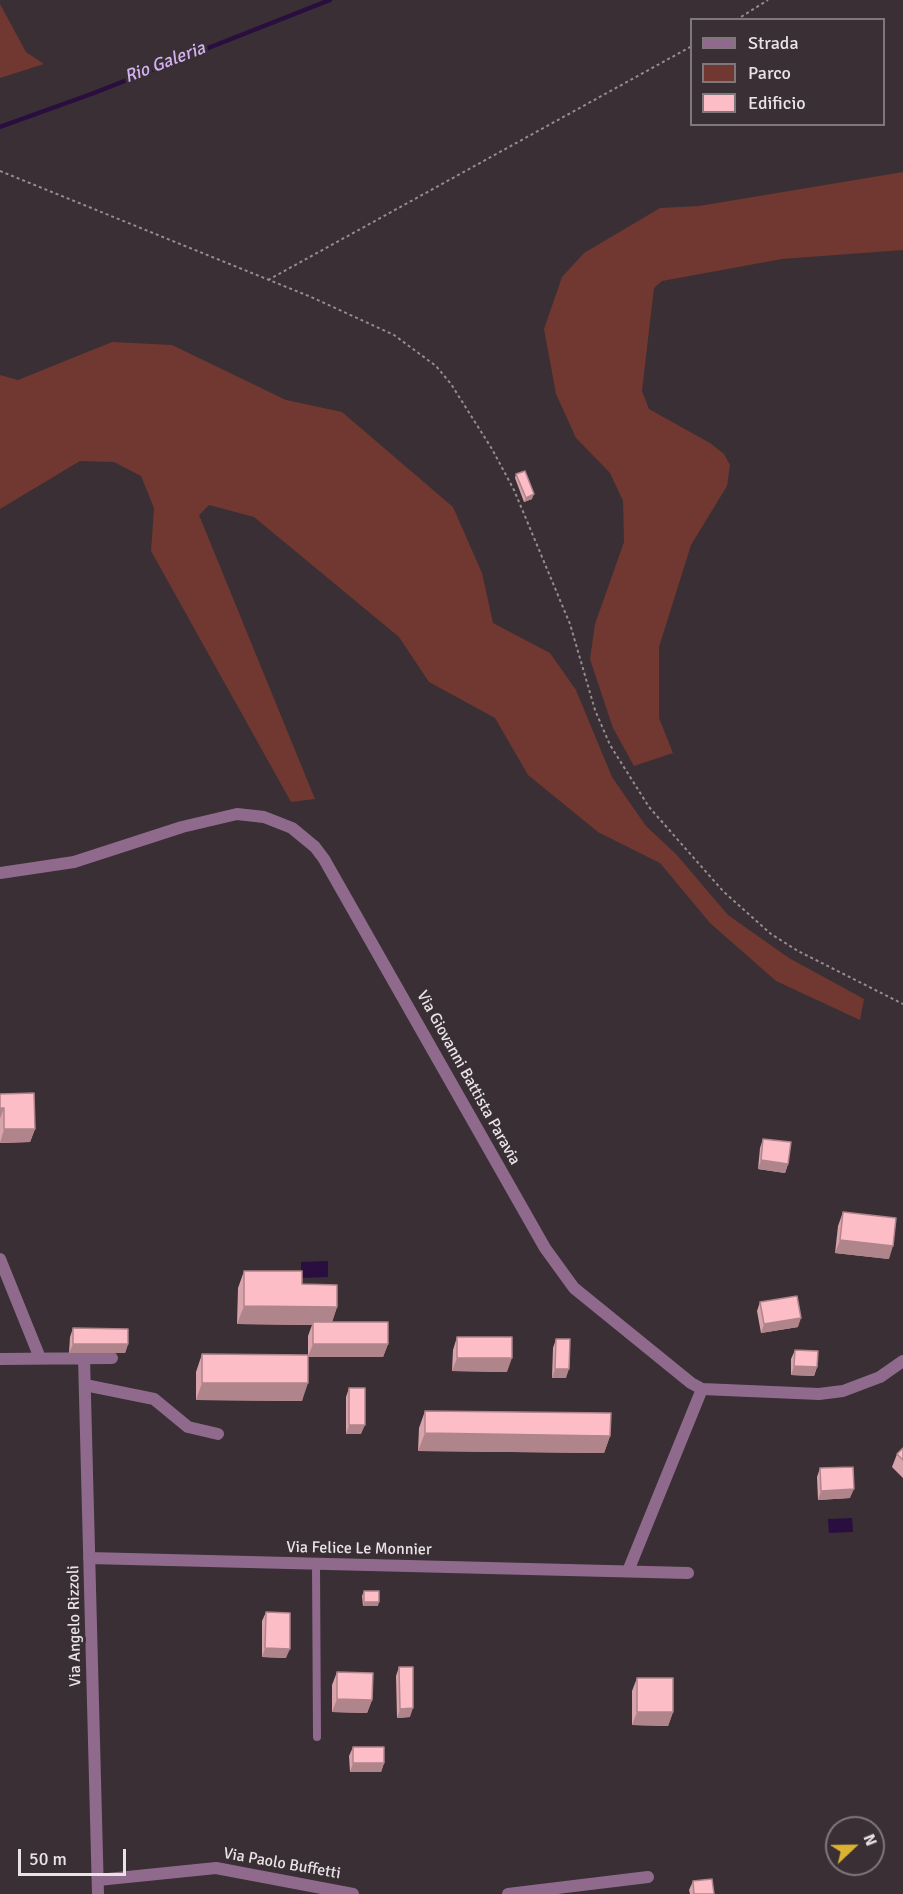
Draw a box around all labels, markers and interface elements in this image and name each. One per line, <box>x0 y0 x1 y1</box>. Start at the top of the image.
legend <box>690 18 885 126</box>
text: Strada <box>748 32 799 54</box>
water label: Rio Galeria <box>122 38 208 88</box>
text: Parco <box>748 62 791 84</box>
text: Edificio <box>748 92 806 114</box>
street label: Via Giovanni Battista Paravia <box>412 988 524 1168</box>
street label: Via Felice Le Monnier <box>286 1538 432 1560</box>
street label: Via Angelo Rizzoli <box>64 1565 86 1687</box>
north arrow <box>825 1816 885 1876</box>
text: N <box>858 1831 881 1849</box>
scale bar <box>21 1837 129 1875</box>
street label: Via Paolo Buffetti <box>222 1844 342 1884</box>
text: 50 m <box>29 1848 67 1870</box>

